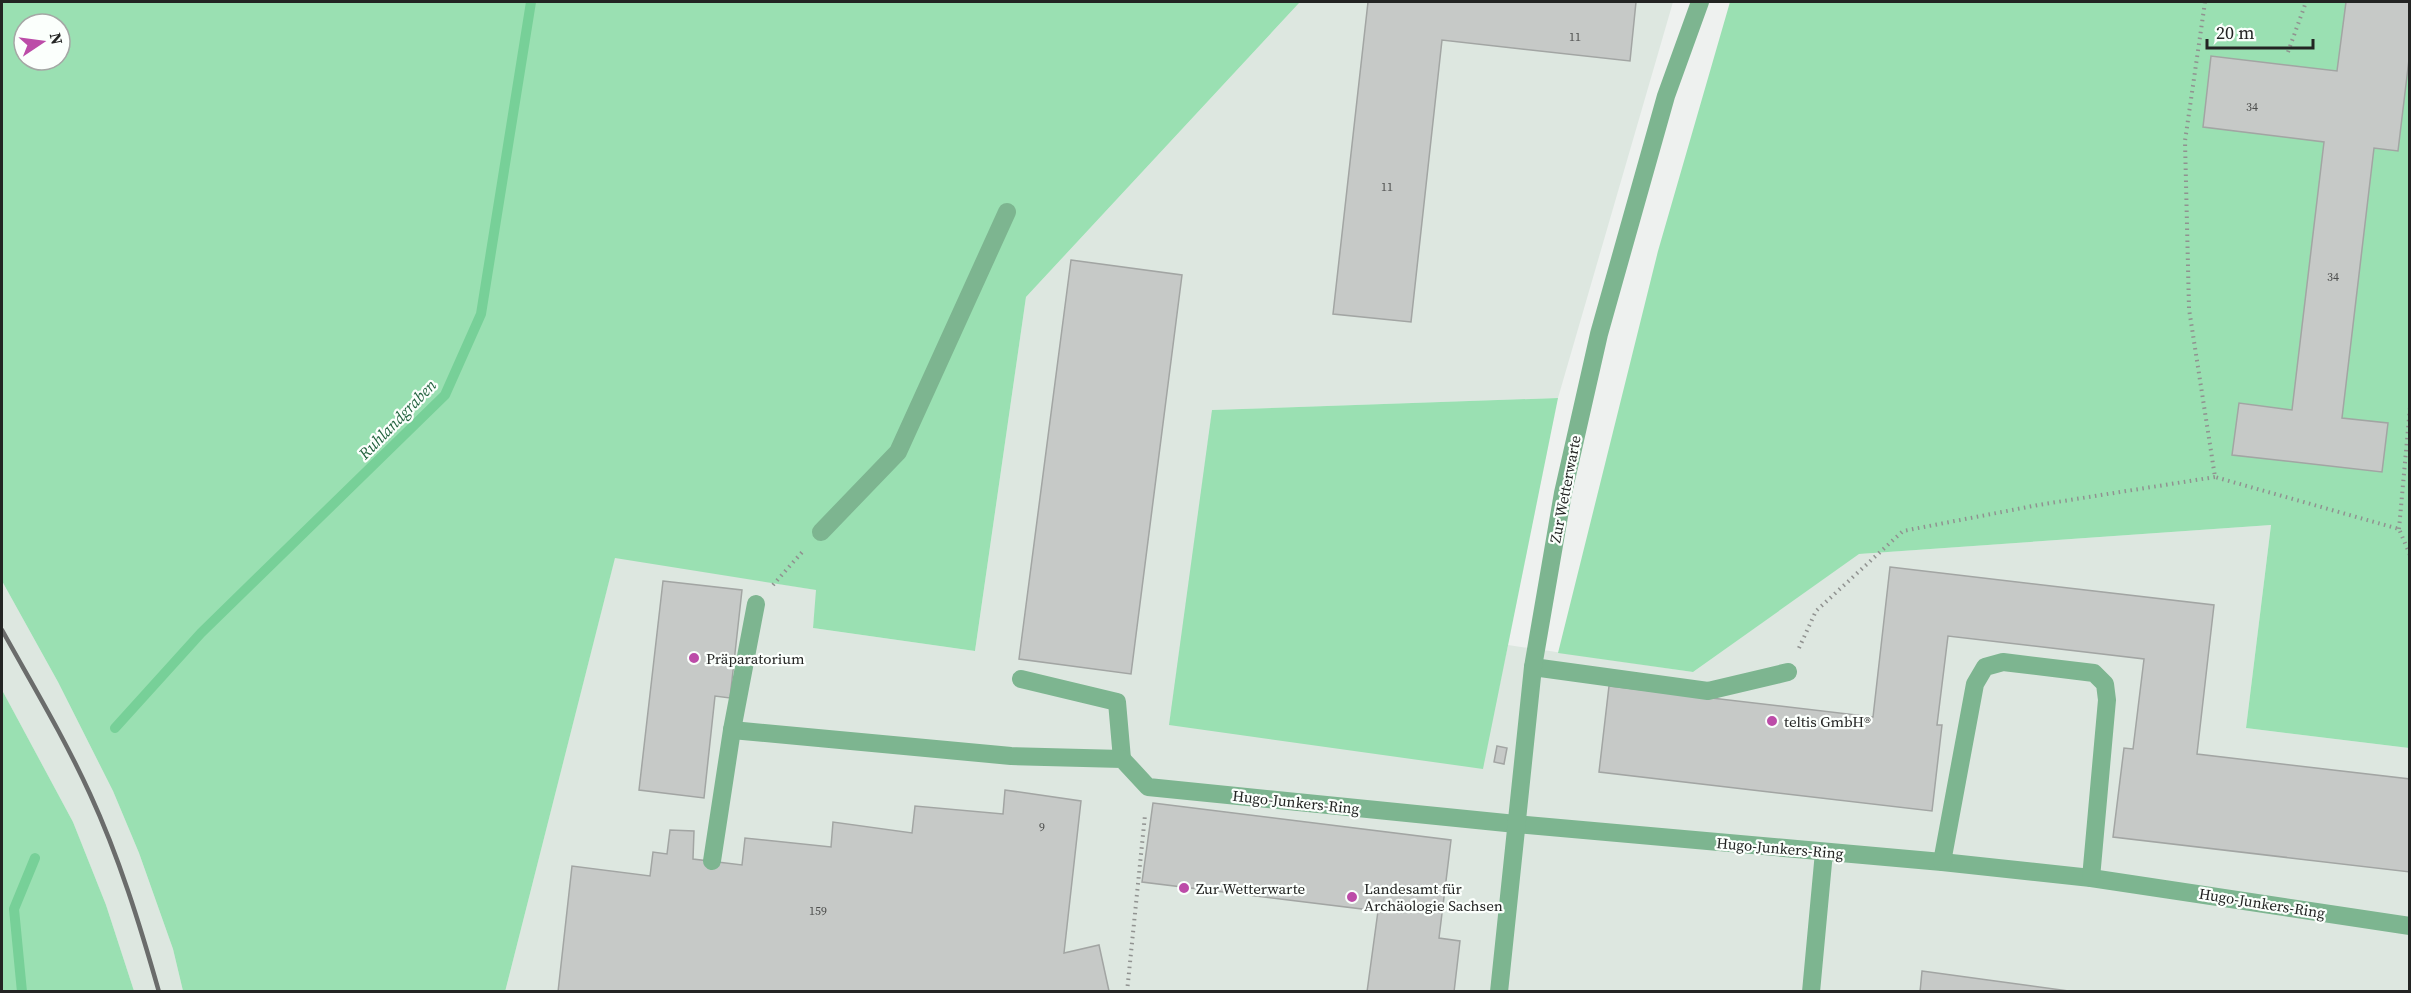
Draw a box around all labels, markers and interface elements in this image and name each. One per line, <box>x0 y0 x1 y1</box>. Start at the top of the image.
north arrow <box>12 12 72 72</box>
scale bar <box>2207 12 2314 50</box>
text: 20 m <box>2216 20 2254 45</box>
house number: 11 <box>1569 29 1581 45</box>
text: N <box>45 30 69 47</box>
house number: 34 <box>2246 99 2258 115</box>
house number: 11 <box>1381 179 1393 195</box>
house number: 34 <box>2327 269 2339 285</box>
water label: Ruhlandgraben <box>353 374 441 464</box>
street label: Zur Wetterwarte <box>1544 433 1586 545</box>
place label: Präparatorium <box>706 648 805 669</box>
marker: Präparatorium <box>687 651 701 665</box>
place label: teltis GmbH® <box>1784 711 1871 732</box>
marker: teltis GmbH® <box>1765 714 1779 728</box>
street label: Hugo-Junkers-Ring <box>1231 785 1361 819</box>
house number: 9 <box>1039 819 1045 835</box>
street label: Hugo-Junkers-Ring <box>1716 832 1845 864</box>
place label: Zur Wetterwarte <box>1196 878 1306 899</box>
place label: Landesamt für Archäologie Sachsen <box>1364 878 1503 916</box>
marker: Zur Wetterwarte <box>1177 881 1191 895</box>
street label: Hugo-Junkers-Ring <box>2197 883 2327 923</box>
marker: Landesamt für Archäologie Sachsen <box>1345 890 1359 904</box>
house number: 159 <box>809 903 827 919</box>

